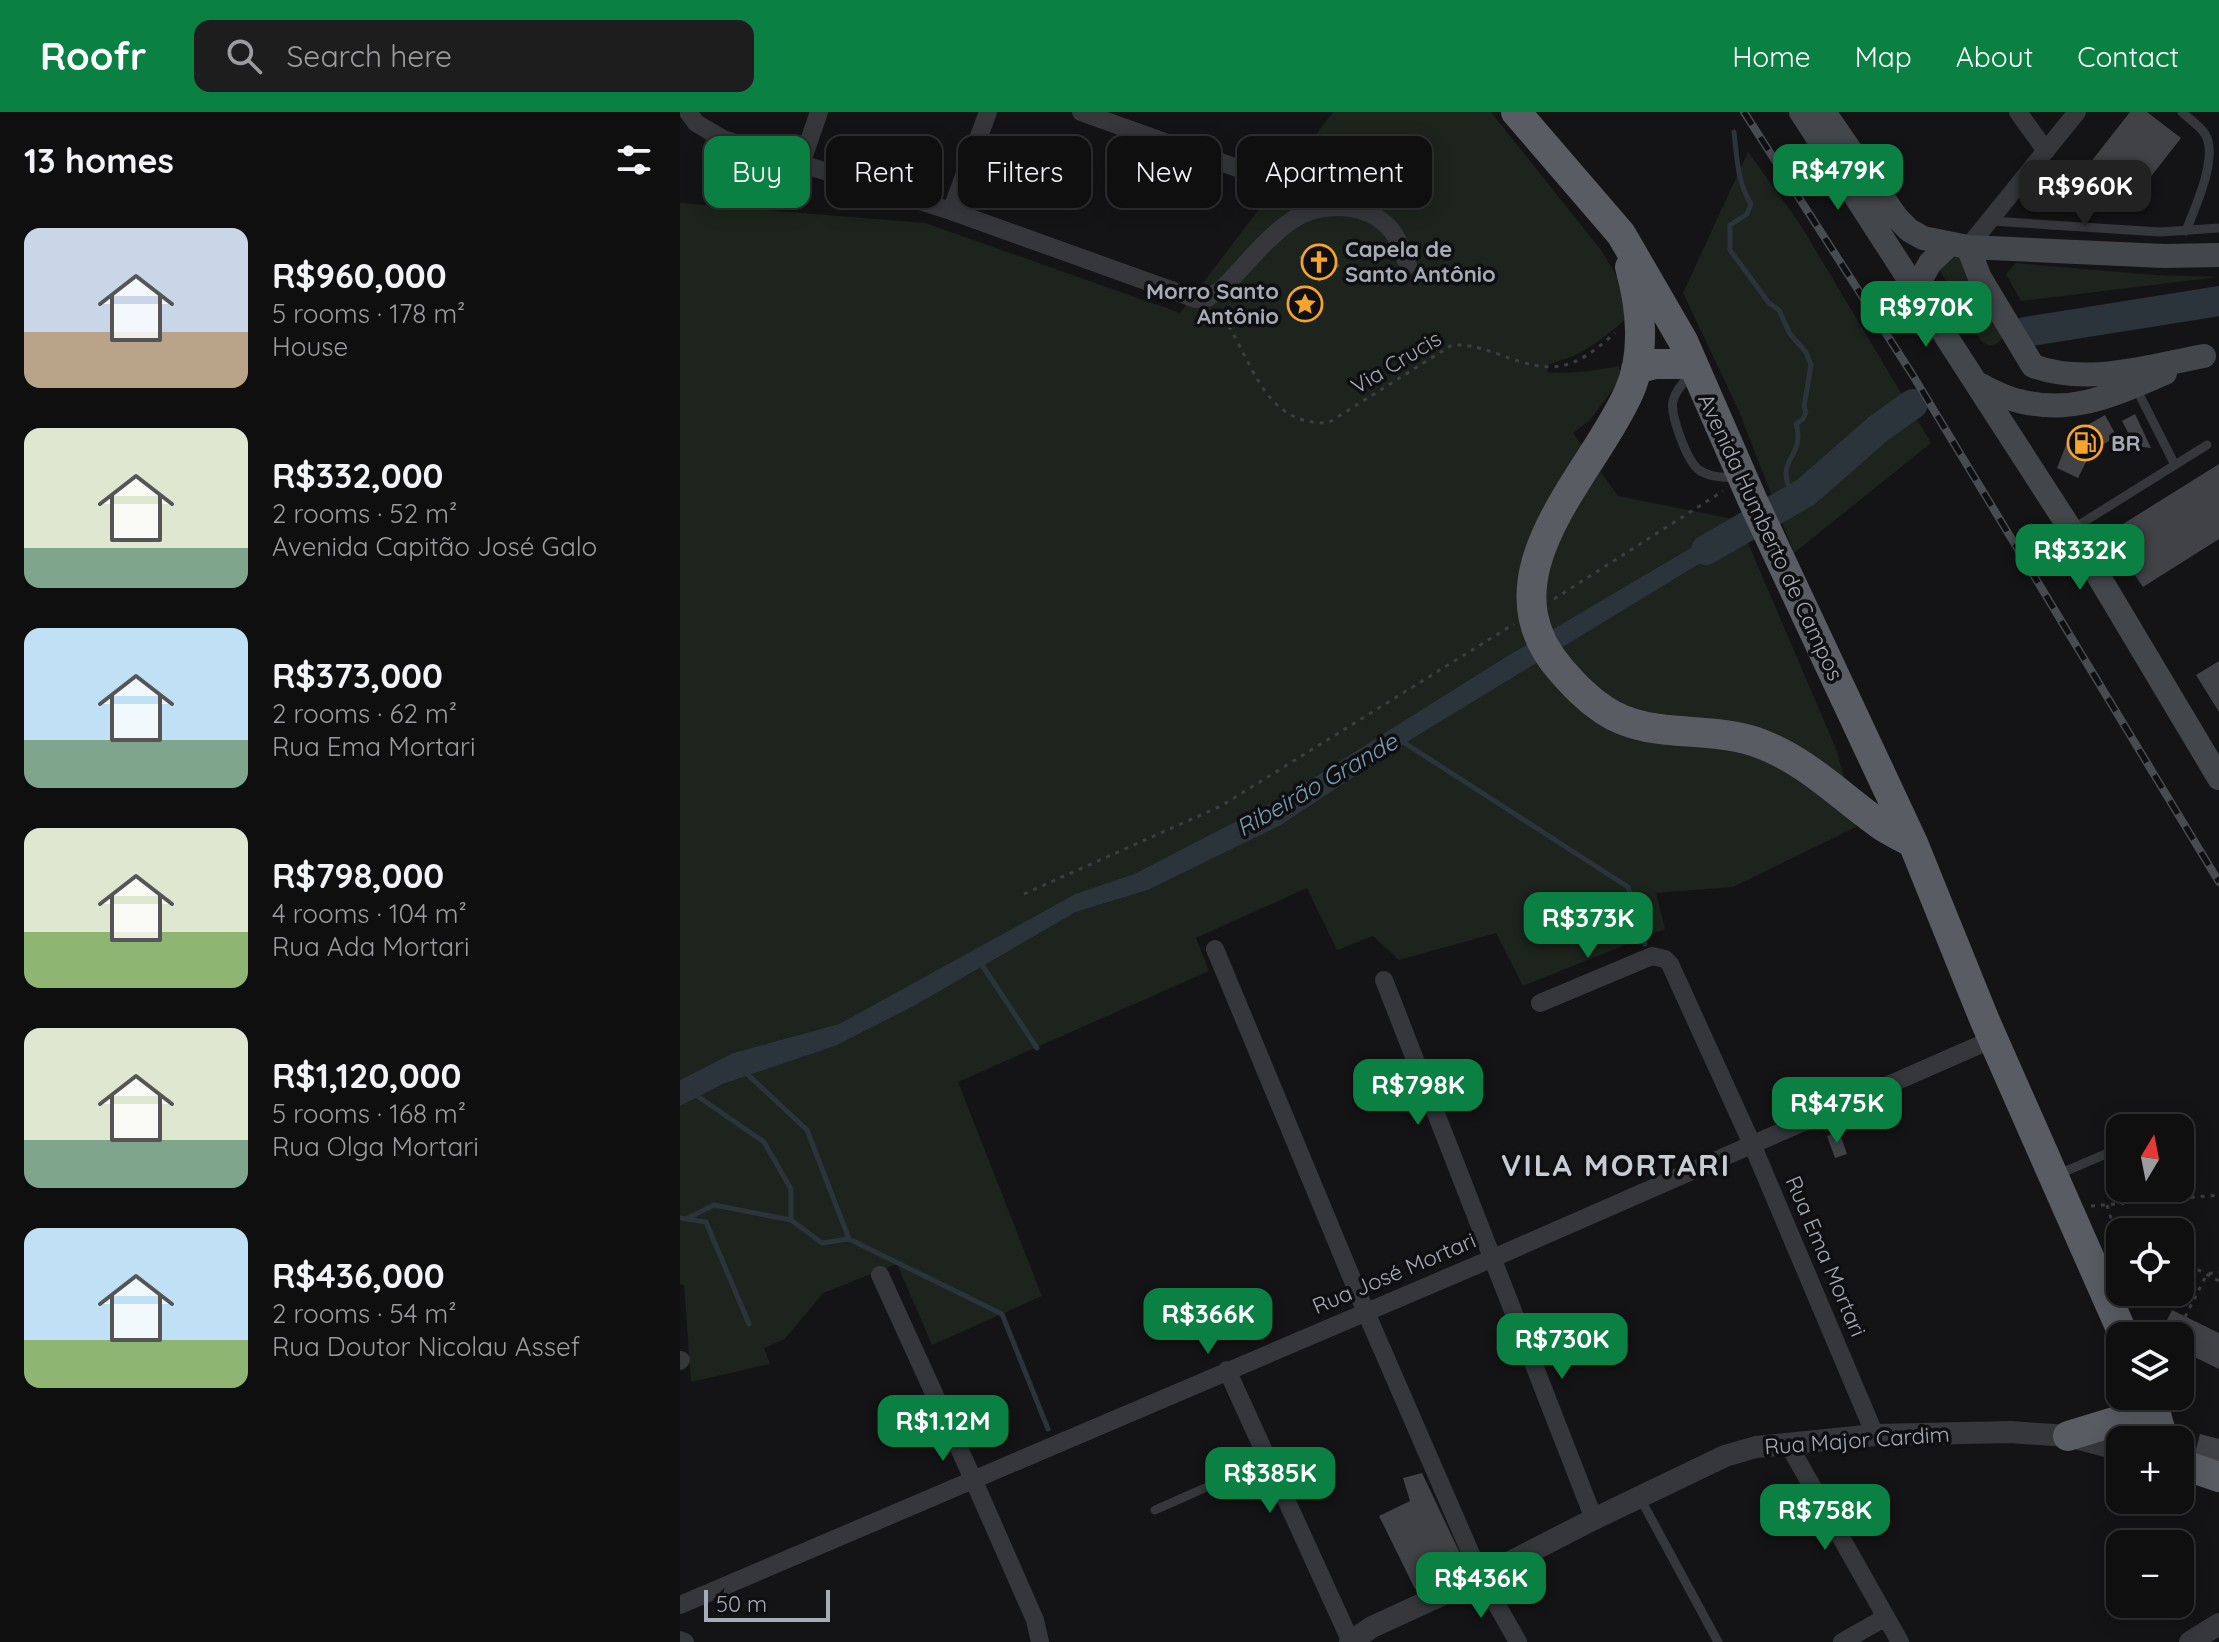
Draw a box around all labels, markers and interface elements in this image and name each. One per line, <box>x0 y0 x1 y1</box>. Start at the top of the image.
search box <box>194 20 754 92</box>
text: Roofr <box>40 32 146 80</box>
icon: search <box>222 34 266 78</box>
text: Search here <box>286 37 452 75</box>
text: Home <box>1732 39 1811 74</box>
text: Map <box>1855 39 1912 74</box>
text: About <box>1956 39 2033 74</box>
text: Contact <box>2077 39 2179 74</box>
chip: Buy <box>704 136 810 208</box>
chip: Rent <box>826 136 942 208</box>
chip: Filters <box>958 136 1091 208</box>
chip: New <box>1107 136 1221 208</box>
chip: Apartment <box>1237 136 1432 208</box>
icon: filters <box>612 138 656 182</box>
text: 13 homes <box>24 139 174 182</box>
pin: R$479K <box>1773 144 1903 212</box>
text: R$479K <box>1791 153 1885 186</box>
pin: R$960K <box>2020 160 2150 228</box>
text: R$960K <box>2037 169 2133 202</box>
place label: Capela de Santo Antônio <box>1345 235 1496 288</box>
church icon: Capela de Santo Antônio <box>1300 243 1338 281</box>
text: R$960,000 <box>272 254 447 297</box>
icon: home <box>88 260 184 356</box>
place label: Morro Santo Antônio <box>1146 277 1279 330</box>
pin: R$970K <box>1861 281 1991 349</box>
place icon: Morro Santo Antônio <box>1286 285 1324 323</box>
text: R$970K <box>1879 290 1973 323</box>
text: 5 rooms · 178 m² <box>272 297 465 330</box>
street label: Via Crucis <box>1346 324 1446 400</box>
text: House <box>272 330 348 363</box>
street label: Avenida Humberto de Campos <box>1692 389 1850 685</box>
fuel station icon: BR <box>2066 424 2104 462</box>
place label: BR <box>2111 429 2141 457</box>
text: R$332,000 <box>272 454 444 497</box>
icon: home <box>88 460 184 556</box>
text: 2 rooms · 52 m² <box>272 497 457 530</box>
pin: R$332K <box>2015 524 2145 592</box>
text: Avenida Capitão José Galo <box>272 530 597 563</box>
text: R$332K <box>2033 533 2127 566</box>
text: R$373,000 <box>272 654 443 697</box>
icon: home <box>88 660 184 756</box>
text: 2 rooms · 62 m² <box>272 697 457 730</box>
water label: Ribeirão Grande <box>1231 725 1404 842</box>
text: Rua Ema Mortari <box>272 730 476 763</box>
text: R$798,000 <box>272 854 444 897</box>
icon: home <box>88 860 184 956</box>
pin: R$373K <box>1523 892 1653 960</box>
text: 4 rooms · 104 m² <box>272 897 467 930</box>
text: R$373K <box>1542 901 1634 934</box>
text: Rua Ada Mortari <box>272 930 470 963</box>
text: R$1,120,000 <box>272 1054 461 1097</box>
pin: R$798K <box>1353 1059 1483 1127</box>
icon: home <box>88 1060 184 1156</box>
text: R$798K <box>1371 1068 1465 1101</box>
pin: R$475K <box>1772 1077 1902 1145</box>
text: R$475K <box>1790 1086 1884 1119</box>
text: 5 rooms · 168 m² <box>272 1097 466 1130</box>
north arrow <box>2106 1114 2194 1202</box>
map controls <box>2106 1114 2194 1618</box>
text: Rua Olga Mortari <box>272 1130 479 1163</box>
district label: VILA MORTARI <box>1501 1146 1731 1184</box>
street label: Rua Ema Mortari <box>1779 1171 1873 1341</box>
button: locate <box>2106 1218 2194 1306</box>
street label: Rua José Mortari <box>1308 1226 1480 1320</box>
text: R$436,000 <box>272 1254 445 1297</box>
icon: home <box>88 1260 184 1356</box>
pin: R$366K <box>1143 1288 1273 1356</box>
text: 2 rooms · 54 m² <box>272 1297 456 1330</box>
text: R$366K <box>1161 1297 1255 1330</box>
pin: R$730K <box>1497 1313 1627 1381</box>
text: R$730K <box>1515 1322 1609 1355</box>
button: layers <box>2106 1322 2194 1410</box>
text: Rua Doutor Nicolau Assef <box>272 1330 580 1363</box>
pin: R$1.12M <box>869 1395 1017 1463</box>
text: R$1.12M <box>896 1404 990 1437</box>
street label: Rua Major Cardim <box>1764 1420 1950 1460</box>
button: + <box>2106 1426 2194 1514</box>
pin: R$385K <box>1205 1447 1335 1515</box>
text: R$385K <box>1223 1456 1317 1489</box>
pin: R$758K <box>1760 1484 1890 1552</box>
text: R$758K <box>1778 1493 1872 1526</box>
button: − <box>2106 1530 2194 1618</box>
pin: R$436K <box>1416 1552 1546 1620</box>
text: R$436K <box>1434 1561 1528 1594</box>
scale bar <box>704 1586 830 1622</box>
text: 50 m <box>716 1590 767 1618</box>

